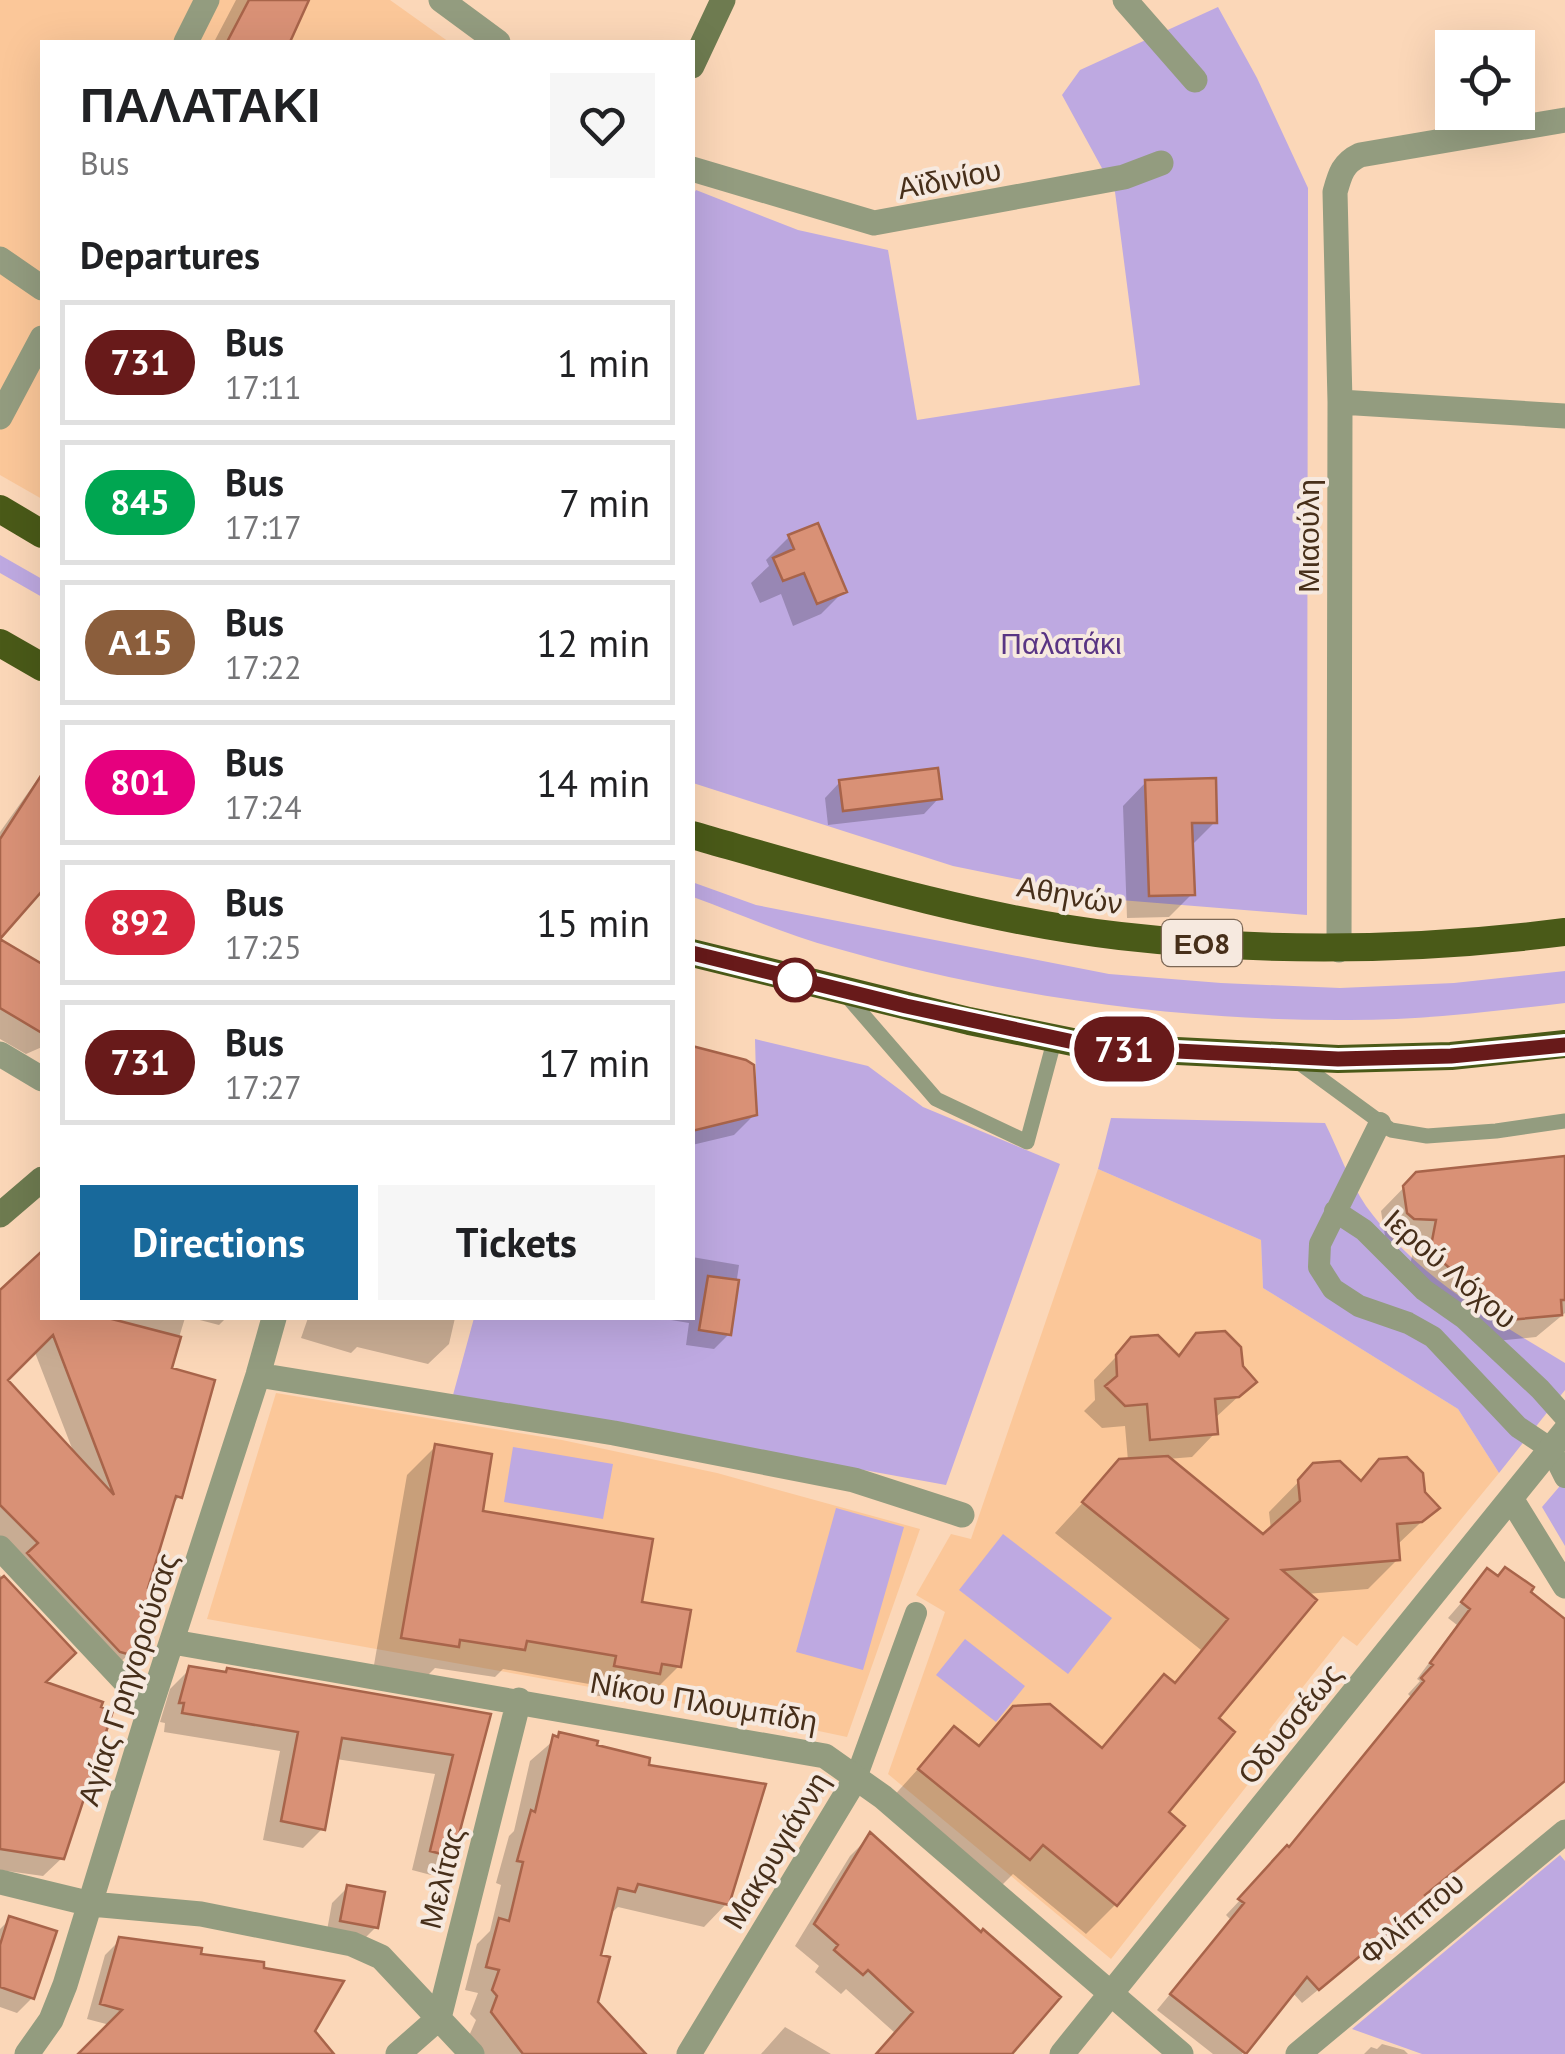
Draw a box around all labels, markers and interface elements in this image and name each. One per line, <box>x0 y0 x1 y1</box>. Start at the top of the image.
map controls <box>1435 30 1535 130</box>
button: locate <box>1435 30 1535 130</box>
text: ΠΑΛΑΤΑΚΙ <box>80 73 320 135</box>
button: heart <box>550 73 655 178</box>
text: Bus <box>80 142 129 184</box>
street label: Αϊδινίου <box>894 149 1004 207</box>
text: Departures <box>80 230 260 279</box>
text: Bus <box>225 317 284 366</box>
text: 1 min <box>557 338 650 387</box>
text: 731 <box>110 339 170 385</box>
text: 17:11 <box>225 366 302 408</box>
text: Bus <box>225 457 284 506</box>
text: 7 min <box>559 478 650 527</box>
text: 845 <box>110 479 170 525</box>
street label: Μιαούλη <box>1288 479 1327 593</box>
text: 17:17 <box>225 506 302 548</box>
text: Bus <box>225 597 284 646</box>
text: 12 min <box>537 618 650 667</box>
text: Α15 <box>108 619 172 665</box>
park label: Παλατάκι <box>1000 623 1122 662</box>
text: 17:22 <box>225 646 302 688</box>
text: Bus <box>225 737 284 786</box>
text: 14 min <box>537 758 650 807</box>
text: 801 <box>110 759 170 805</box>
text: 17:24 <box>225 786 302 828</box>
street label: Αθηνών <box>1014 866 1126 922</box>
text: Bus <box>225 877 284 926</box>
text: 15 min <box>537 898 650 947</box>
text: 892 <box>110 899 170 945</box>
road number: ΕΟ8 <box>1162 920 1242 966</box>
text: 17:25 <box>225 926 302 968</box>
unlabelled marker <box>774 959 816 1001</box>
line badge: 731 <box>1066 1016 1182 1082</box>
text: Bus <box>225 1017 284 1066</box>
text: 731 <box>1094 1026 1154 1072</box>
text: 17 min <box>539 1038 650 1087</box>
text: 731 <box>110 1039 170 1085</box>
text: 17:27 <box>225 1066 302 1108</box>
button: Directions <box>80 1185 358 1300</box>
button: Tickets <box>378 1185 655 1300</box>
street label: Ιερού Λόχου <box>1376 1200 1526 1336</box>
street label: Αγίας Γρηγορούσας <box>68 1548 186 1810</box>
street label: Οδυσσέως <box>1228 1654 1350 1792</box>
street label: Νίκου Πλουμπίδη <box>587 1662 821 1740</box>
street label: Μακρυγιάννη <box>713 1764 837 1936</box>
street label: Μελίτας <box>410 1823 472 1933</box>
street label: Φιλίππου <box>1351 1863 1471 1973</box>

